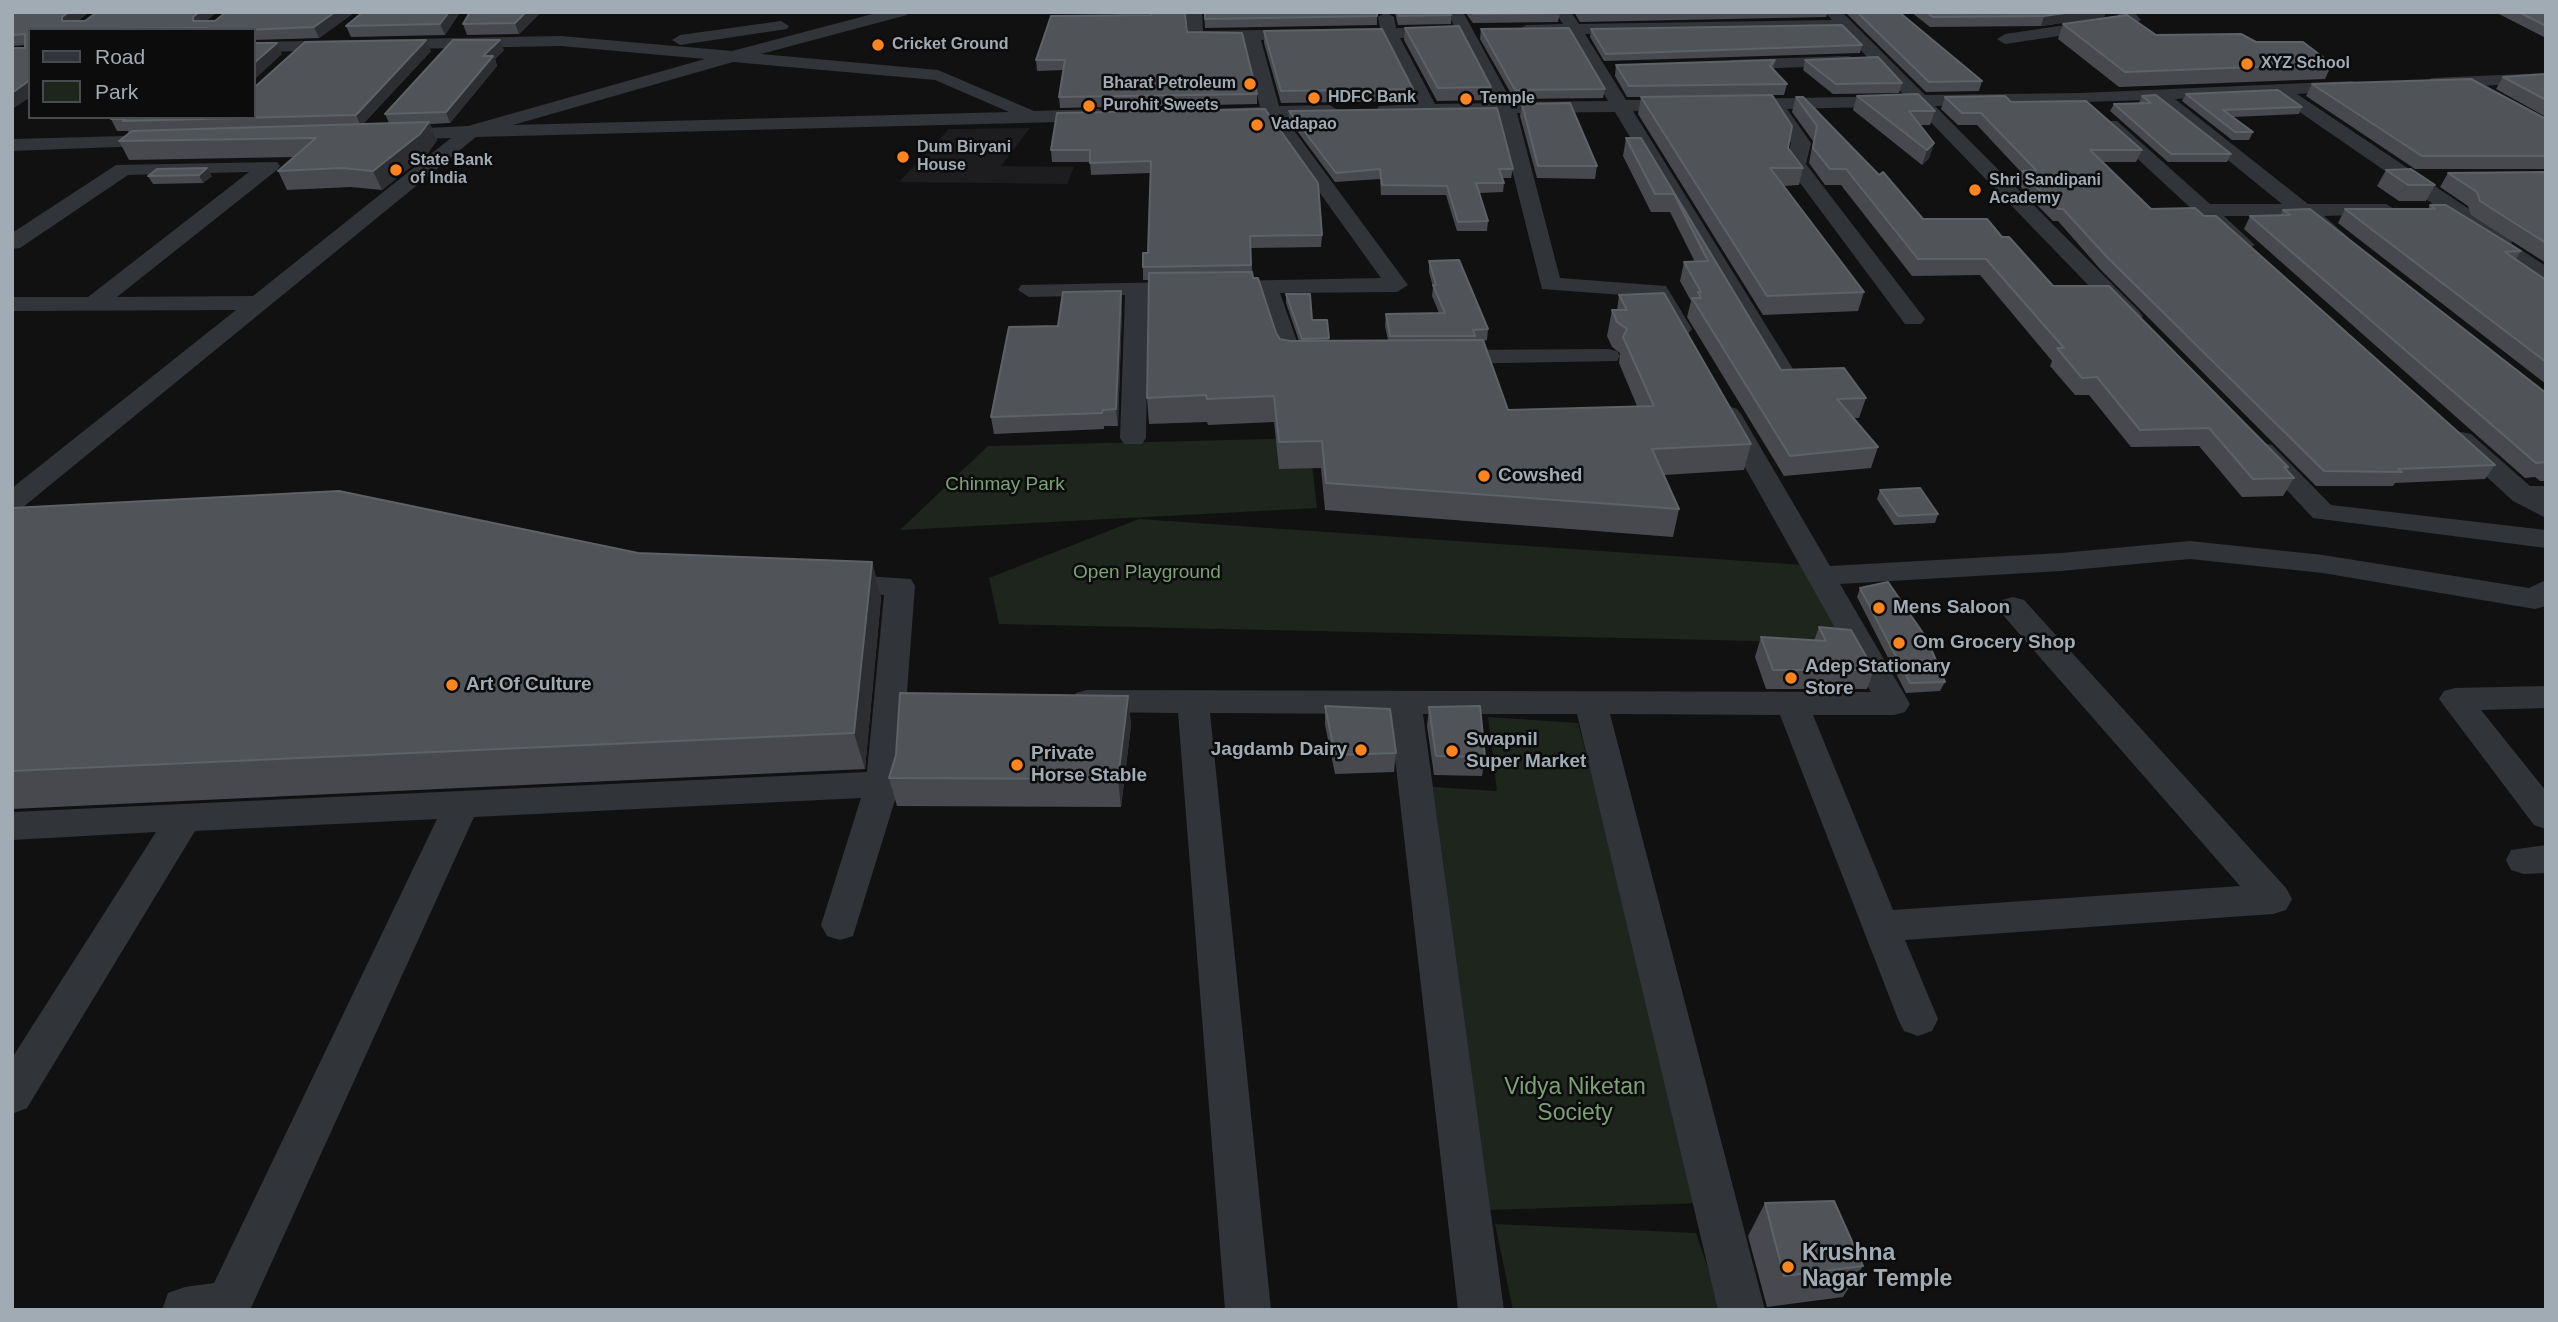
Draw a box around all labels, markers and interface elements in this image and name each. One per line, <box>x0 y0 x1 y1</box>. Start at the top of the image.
legend <box>28 28 256 119</box>
place label: Cricket Ground <box>892 35 1008 55</box>
marker: Cricket Ground <box>870 37 886 53</box>
text: Road <box>95 45 145 68</box>
place label: XYZ School <box>2261 54 2350 74</box>
marker: XYZ School <box>2239 56 2255 72</box>
place label: Bharat Petroleum <box>1103 74 1236 94</box>
marker: Bharat Petroleum <box>1242 76 1258 92</box>
text: Park <box>95 80 138 103</box>
place label: HDFC Bank <box>1328 88 1416 108</box>
place label: Temple <box>1480 89 1535 109</box>
marker: HDFC Bank <box>1306 90 1322 106</box>
marker: Temple <box>1458 91 1474 107</box>
place label: Purohit Sweets <box>1103 96 1219 116</box>
marker: Purohit Sweets <box>1081 98 1097 114</box>
place label: Vadapao <box>1271 115 1337 135</box>
marker: Vadapao <box>1249 117 1265 133</box>
place label: Dum Biryani House <box>917 138 1011 176</box>
marker: Dum Biryani House <box>895 149 911 165</box>
place label: State Bank of India <box>410 151 493 189</box>
marker: State Bank of India <box>388 162 404 178</box>
place label: Shri Sandipani Academy <box>1989 171 2101 209</box>
marker: Shri Sandipani Academy <box>1967 182 1983 198</box>
place label: Cowshed <box>1498 465 1582 487</box>
marker: Cowshed <box>1476 468 1492 484</box>
park label: Chinmay Park <box>945 474 1065 496</box>
park label: Open Playground <box>1073 562 1221 584</box>
place label: Mens Saloon <box>1893 597 2010 619</box>
marker: Mens Saloon <box>1871 600 1887 616</box>
place label: Om Grocery Shop <box>1913 632 2076 654</box>
marker: Om Grocery Shop <box>1891 635 1907 651</box>
place label: Adep Stationary Store <box>1805 656 1951 700</box>
marker: Adep Stationary Store <box>1783 670 1799 686</box>
place label: Art Of Culture <box>466 674 592 696</box>
marker: Art Of Culture <box>444 677 460 693</box>
place label: Swapnil Super Market <box>1466 729 1586 773</box>
place label: Jagdamb Dairy <box>1211 739 1347 761</box>
marker: Jagdamb Dairy <box>1353 742 1369 758</box>
place label: Private Horse Stable <box>1031 743 1147 787</box>
marker: Swapnil Super Market <box>1444 743 1460 759</box>
marker: Private Horse Stable <box>1009 757 1025 773</box>
park label: Vidya Niketan Society <box>1504 1074 1646 1128</box>
place label: Krushna Nagar Temple <box>1802 1240 1952 1294</box>
marker: Krushna Nagar Temple <box>1780 1259 1796 1275</box>

